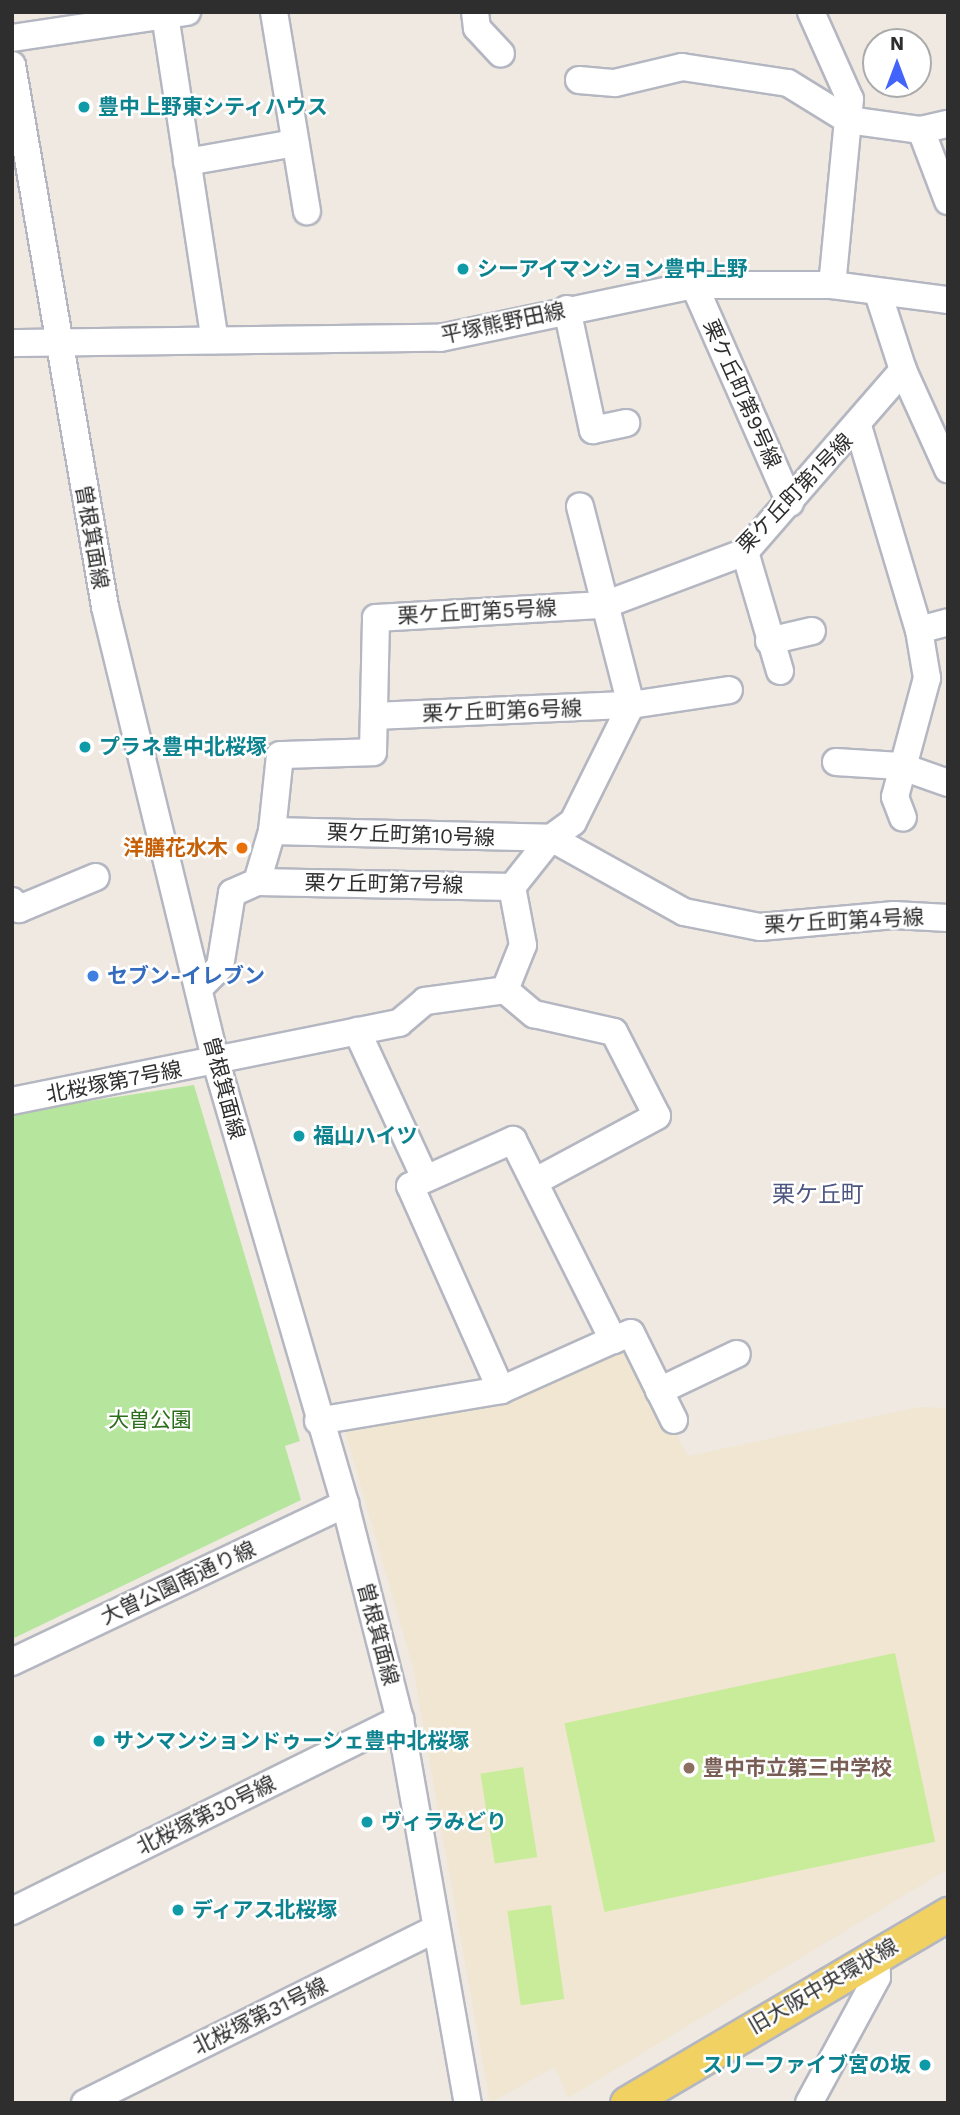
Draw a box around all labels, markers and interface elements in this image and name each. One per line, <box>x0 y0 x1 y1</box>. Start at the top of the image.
north arrow <box>862 28 932 98</box>
text: N <box>890 32 904 55</box>
place label: 豊中上野東シティハウス <box>98 94 329 120</box>
marker: 豊中上野東シティハウス <box>76 99 92 115</box>
place label: シーアイマンション豊中上野 <box>477 256 750 282</box>
marker: シーアイマンション豊中上野 <box>455 261 471 277</box>
street label: 平塚熊野田線 <box>439 298 567 348</box>
street label: 栗ケ丘町第9号線 <box>698 316 786 472</box>
street label: 栗ケ丘町第1号線 <box>732 428 858 558</box>
street label: 曽根箕面線 <box>70 483 114 591</box>
street label: 栗ケ丘町第5号線 <box>397 595 557 629</box>
street label: 栗ケ丘町第6号線 <box>422 696 582 726</box>
place label: プラネ豊中北桜塚 <box>99 734 267 760</box>
marker: プラネ豊中北桜塚 <box>77 739 93 755</box>
street label: 栗ケ丘町第10号線 <box>326 819 496 851</box>
place label: 洋膳花水木 <box>123 835 228 861</box>
marker: 洋膳花水木 <box>234 840 250 856</box>
street label: 栗ケ丘町第7号線 <box>304 870 464 898</box>
street label: 栗ケ丘町第4号線 <box>764 904 924 938</box>
place label: セブン-イレブン <box>107 963 265 989</box>
marker: セブン-イレブン <box>85 968 101 984</box>
street label: 曽根箕面線 <box>198 1034 250 1142</box>
street label: 北桜塚第7号線 <box>44 1056 184 1108</box>
place label: 福山ハイツ <box>313 1123 418 1149</box>
marker: 福山ハイツ <box>291 1128 307 1144</box>
district label: 栗ケ丘町 <box>772 1181 864 1209</box>
park label: 大曽公園 <box>108 1407 192 1433</box>
street label: 大曽公園南通り線 <box>97 1536 259 1630</box>
street label: 曽根箕面線 <box>352 1580 404 1688</box>
place label: サンマンションドゥーシェ豊中北桜塚 <box>113 1728 470 1754</box>
marker: サンマンションドゥーシェ豊中北桜塚 <box>91 1733 107 1749</box>
place label: 豊中市立第三中学校 <box>703 1755 892 1781</box>
marker: 豊中市立第三中学校 <box>681 1760 697 1776</box>
street label: 北桜塚第30号線 <box>132 1771 280 1859</box>
place label: ヴィラみどり <box>381 1809 507 1835</box>
marker: ヴィラみどり <box>359 1814 375 1830</box>
place label: ディアス北桜塚 <box>192 1897 339 1923</box>
marker: ディアス北桜塚 <box>170 1902 186 1918</box>
street label: 旧大阪中央環状線 <box>744 1933 902 2039</box>
street label: 北桜塚第31号線 <box>189 1973 331 2059</box>
place label: スリーファイブ宮の坂 <box>701 2052 911 2078</box>
marker: スリーファイブ宮の坂 <box>917 2057 933 2073</box>

